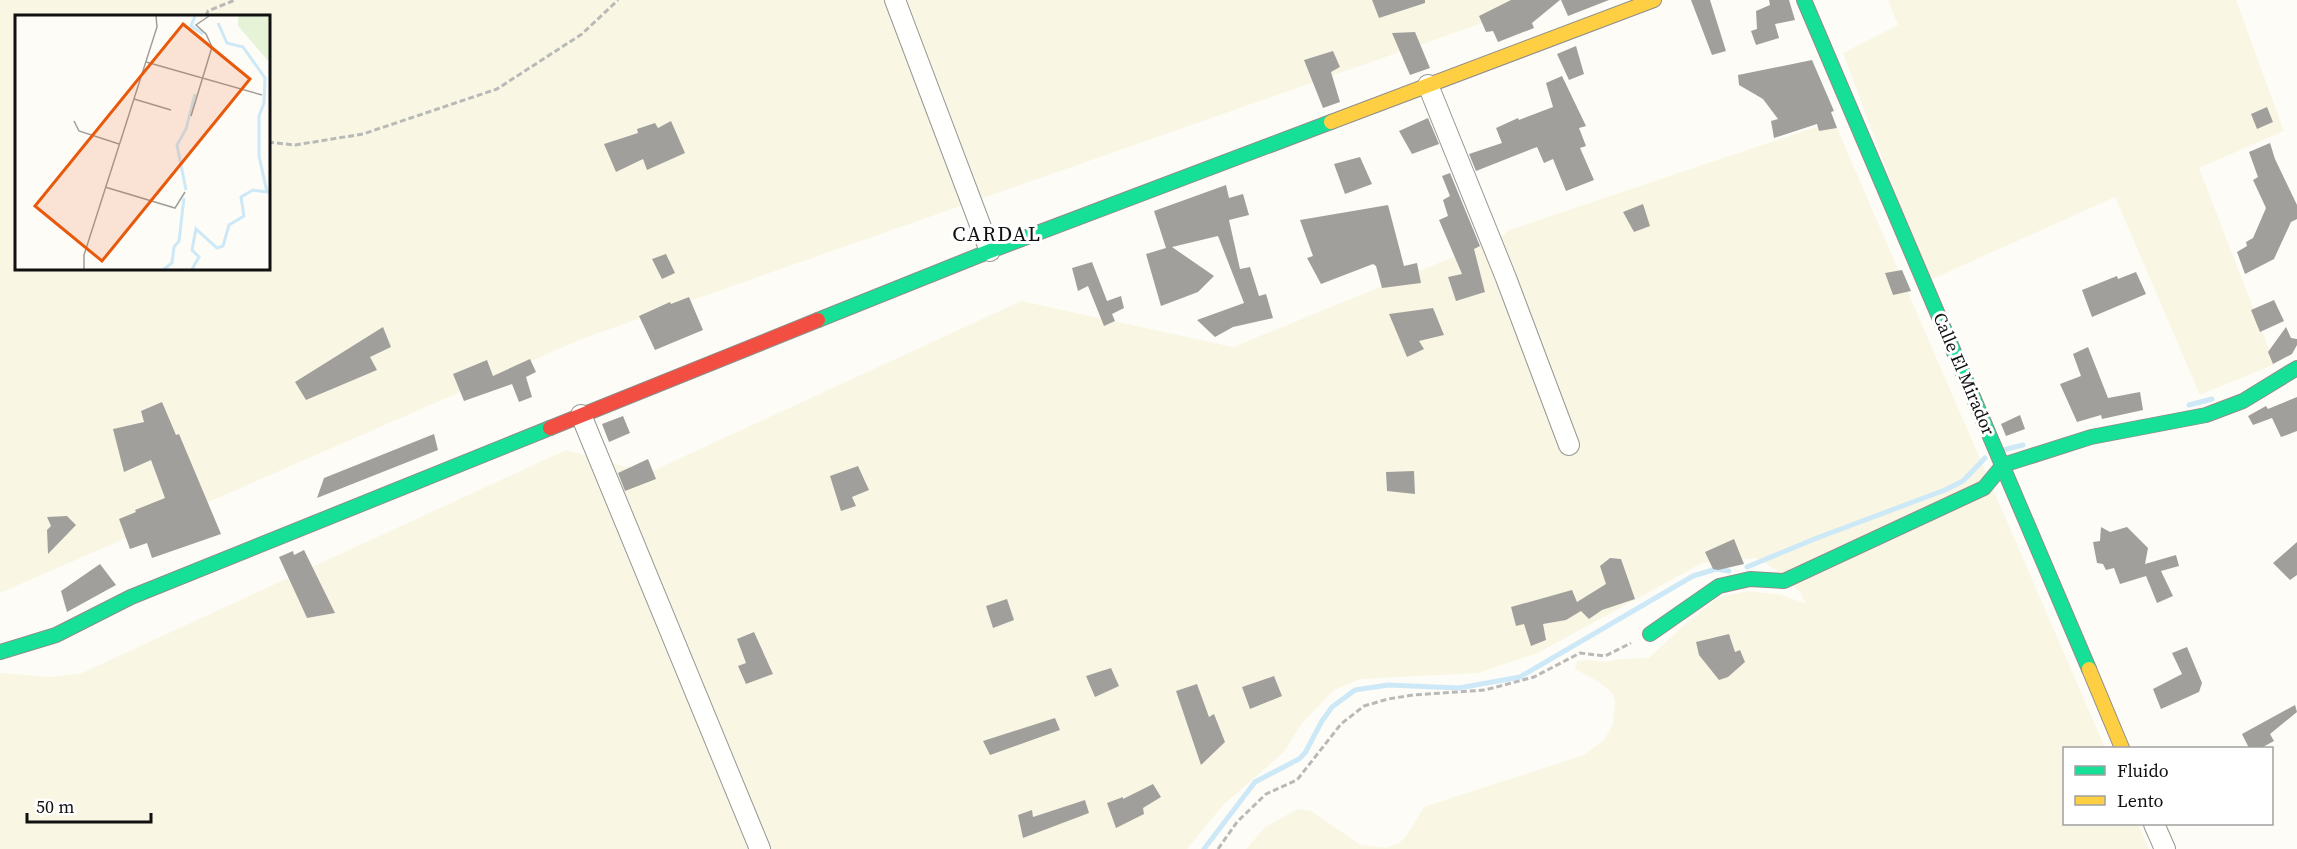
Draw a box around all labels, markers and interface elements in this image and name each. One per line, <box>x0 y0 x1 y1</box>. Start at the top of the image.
inset map <box>15 15 270 270</box>
district label: CARDAL <box>952 219 1042 248</box>
street label: Calle El Mirador <box>1927 309 2002 439</box>
legend <box>2063 747 2273 825</box>
text: Fluido <box>2117 758 2169 783</box>
scale bar <box>27 786 152 824</box>
text: Lento <box>2117 788 2164 813</box>
text: 50 m <box>36 794 74 819</box>

